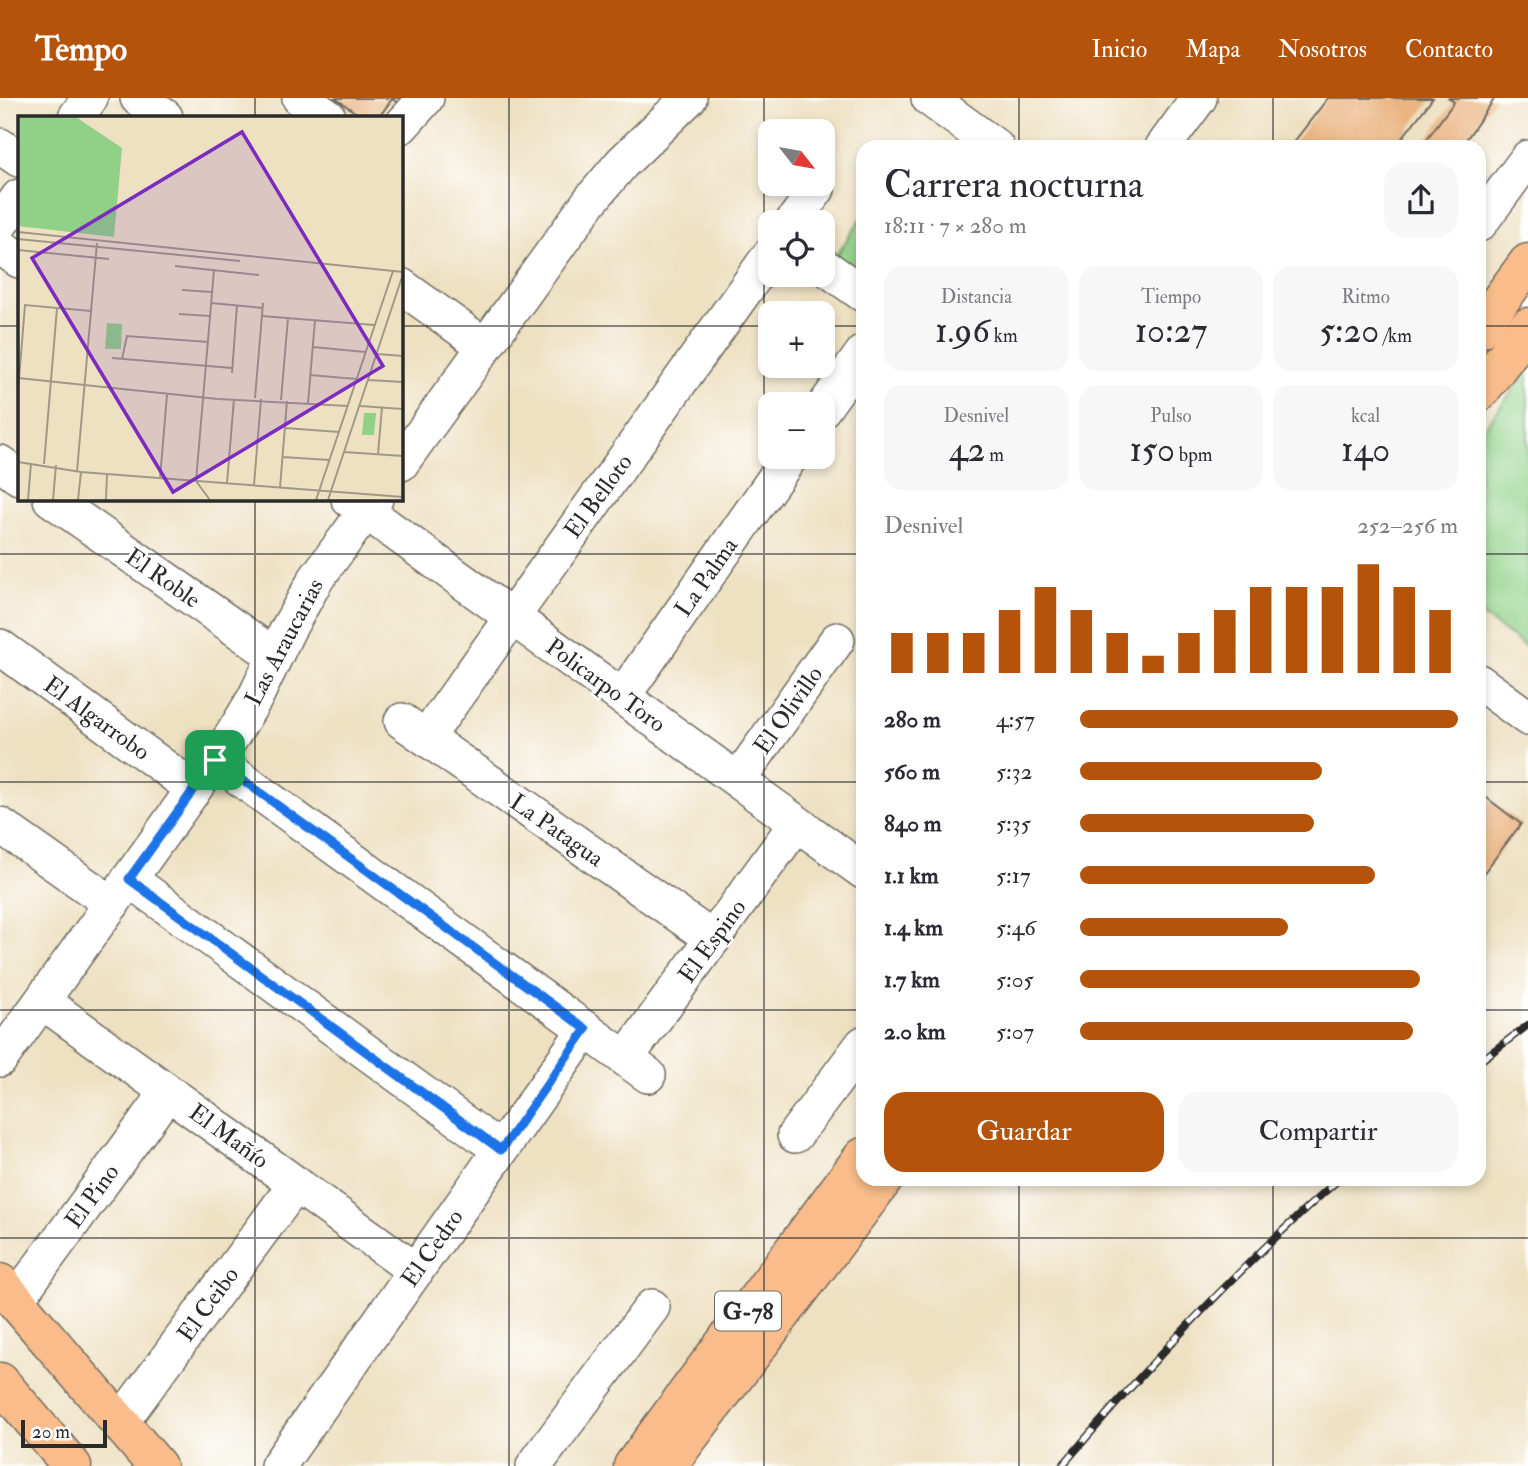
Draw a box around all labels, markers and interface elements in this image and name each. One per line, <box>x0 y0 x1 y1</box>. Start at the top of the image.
text: Tempo <box>35 29 127 70</box>
text: Inicio <box>1092 34 1147 65</box>
text: Mapa <box>1185 34 1240 65</box>
text: Nosotros <box>1278 34 1367 65</box>
text: Contacto <box>1405 34 1493 65</box>
inset map <box>18 116 402 500</box>
north arrow <box>758 119 835 196</box>
map controls <box>758 119 835 469</box>
text: Carrera nocturna <box>884 161 1144 209</box>
button: share <box>1384 163 1458 237</box>
button: locate <box>758 210 835 287</box>
text: 18:11 · 7 × 280 m <box>884 211 1027 240</box>
text: Distancia <box>941 285 1012 309</box>
text: Tiempo <box>1141 285 1201 309</box>
text: Ritmo <box>1341 285 1390 309</box>
button: + <box>758 301 835 378</box>
text: 1.96 <box>935 309 990 353</box>
text: 10:27 <box>1135 309 1207 353</box>
text: 5:20 <box>1319 309 1379 353</box>
text: km <box>990 324 1018 348</box>
text: /km <box>1379 324 1412 348</box>
button: − <box>758 392 835 469</box>
text: Desnivel <box>944 404 1009 428</box>
text: Pulso <box>1150 404 1192 428</box>
text: kcal <box>1351 404 1380 428</box>
text: 42 <box>949 428 985 472</box>
text: 150 <box>1129 428 1175 472</box>
text: 140 <box>1341 428 1390 472</box>
text: m <box>985 443 1004 467</box>
text: bpm <box>1175 443 1213 467</box>
street label: El Belloto <box>557 448 640 545</box>
text: Desnivel <box>884 511 963 540</box>
text: 252–256 m <box>1357 511 1458 540</box>
street label: La Palma <box>668 530 746 623</box>
street label: El Roble <box>119 541 206 615</box>
street label: Las Araucarias <box>238 573 331 711</box>
street label: Policarpo Toro <box>540 631 672 739</box>
street label: El Olivillo <box>747 660 830 760</box>
street label: El Algarrobo <box>37 669 156 767</box>
text: 280 m <box>884 705 941 734</box>
text: 4:57 <box>996 705 1035 734</box>
pin <box>185 730 245 790</box>
icon: arrive <box>196 741 234 779</box>
text: 560 m <box>884 757 940 786</box>
text: 5:32 <box>996 757 1032 786</box>
street label: La Patagua <box>504 787 611 875</box>
text: 840 m <box>884 809 942 838</box>
text: 5:35 <box>996 809 1031 838</box>
text: 1.1 km <box>884 861 939 890</box>
text: 5:17 <box>996 861 1031 890</box>
street label: El Espino <box>672 893 753 989</box>
text: 1.4 km <box>884 913 943 942</box>
text: 5:46 <box>996 913 1036 942</box>
text: 1.7 km <box>884 965 940 994</box>
text: 5:05 <box>996 965 1034 994</box>
text: 2.0 km <box>884 1017 946 1046</box>
text: 5:07 <box>996 1017 1034 1046</box>
button: Guardar <box>884 1092 1164 1172</box>
button: Compartir <box>1178 1092 1458 1172</box>
street label: El Mañío <box>183 1097 275 1176</box>
street label: El Pino <box>59 1158 126 1235</box>
street label: El Cedro <box>394 1203 470 1293</box>
street label: El Ceibo <box>171 1261 246 1348</box>
road number: G-78 <box>715 1292 781 1330</box>
scale bar <box>21 1417 107 1449</box>
text: 20 m <box>32 1420 70 1444</box>

